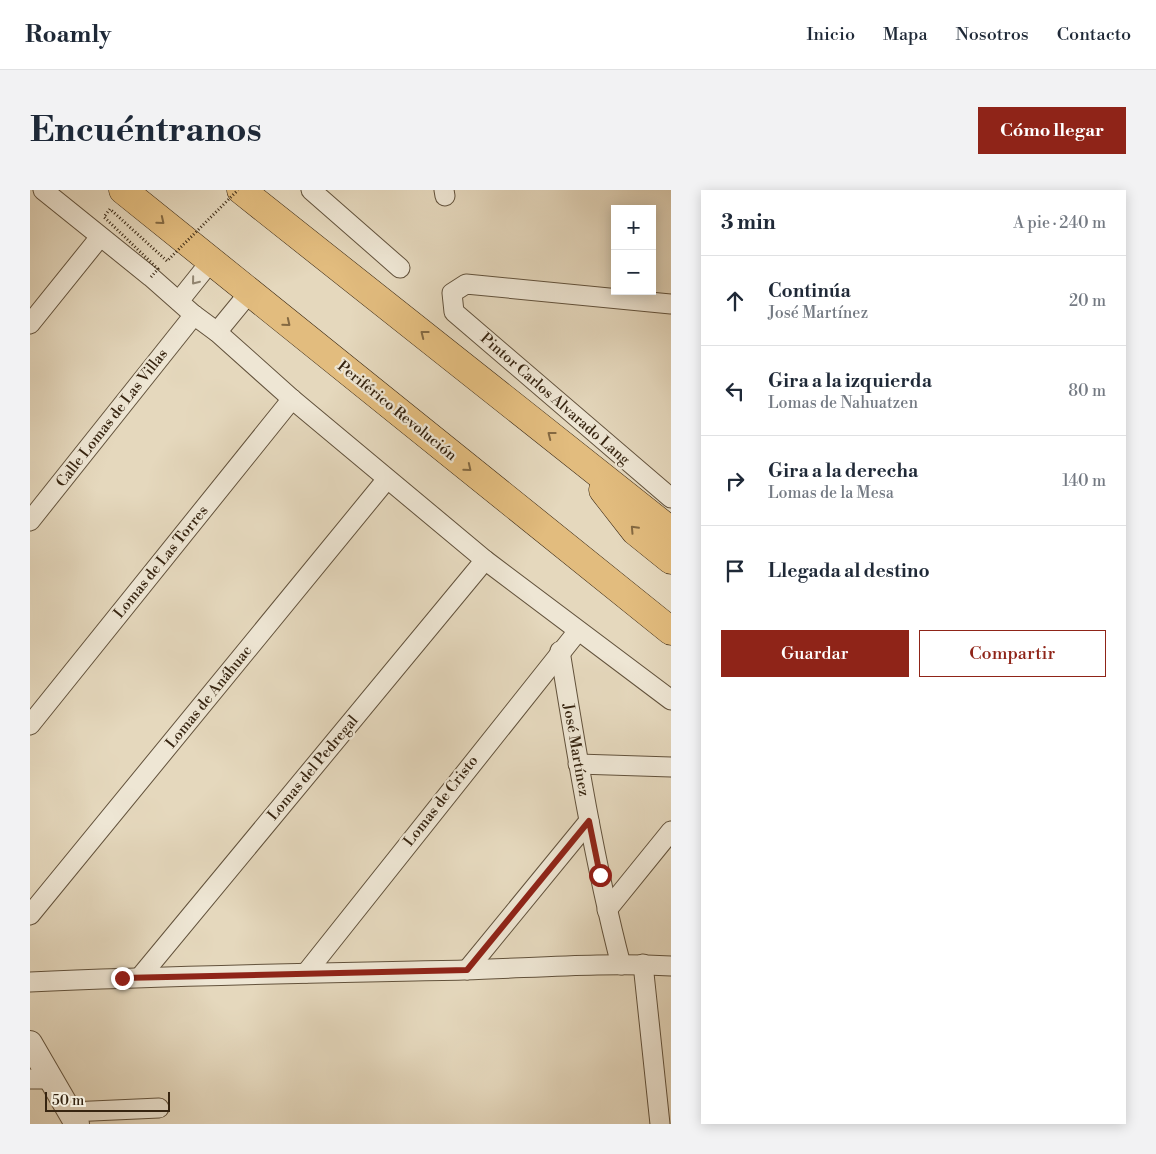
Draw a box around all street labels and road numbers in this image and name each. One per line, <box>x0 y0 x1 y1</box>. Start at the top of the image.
street label: Pintor Carlos Alvarado Lang <box>476 329 634 469</box>
street label: Calle Lomas de Las Villas <box>52 345 172 491</box>
street label: Periférico Revolución <box>333 357 461 465</box>
street label: Lomas de Las Torres <box>110 502 212 622</box>
street label: Lomas de Anáhuac <box>162 642 256 752</box>
street label: José Martínez <box>558 701 594 798</box>
street label: Lomas del Pedregal <box>263 711 363 824</box>
street label: Lomas de Cristo <box>400 752 482 850</box>

